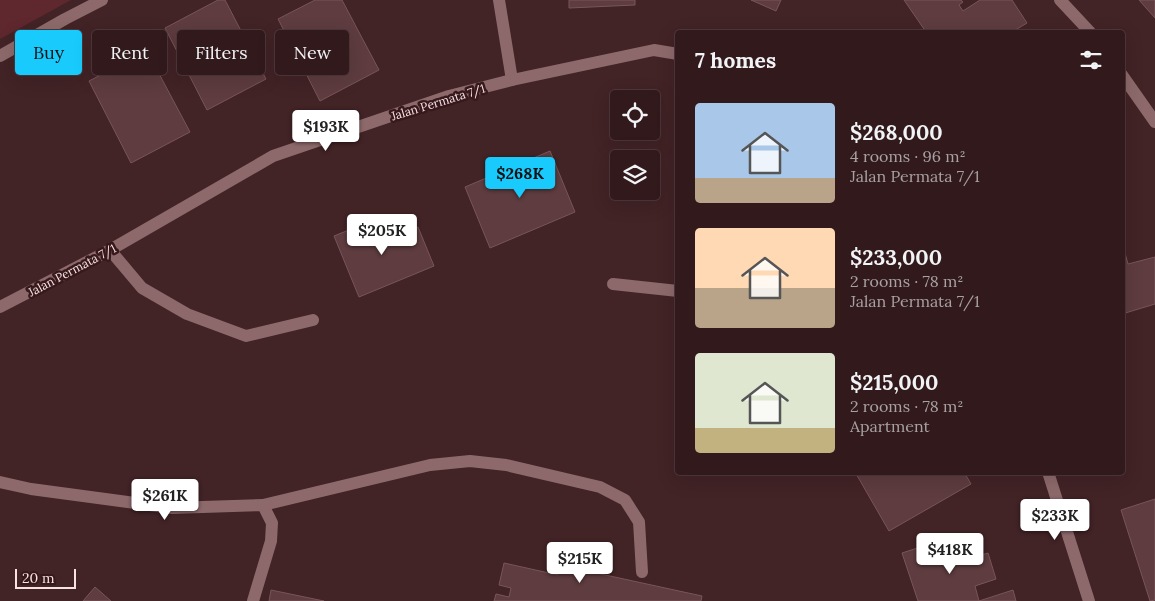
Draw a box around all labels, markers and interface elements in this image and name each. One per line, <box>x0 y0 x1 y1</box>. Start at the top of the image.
chip: Buy <box>15 30 82 75</box>
chip: Rent <box>92 30 167 75</box>
chip: Filters <box>177 30 265 75</box>
chip: New <box>275 30 349 75</box>
icon: filters <box>1077 46 1105 74</box>
text: 7 homes <box>695 47 776 74</box>
street label: Jalan Permata 7/1 <box>388 81 487 125</box>
map controls <box>610 90 660 200</box>
button: locate <box>610 90 660 140</box>
pin: $193K <box>291 110 361 152</box>
text: $193K <box>303 116 349 136</box>
text: $268,000 <box>850 119 943 146</box>
icon: home <box>735 123 795 183</box>
text: 4 rooms · 96 m² <box>850 146 966 166</box>
button: layers <box>610 150 660 200</box>
pin: $268K <box>485 156 555 199</box>
text: $268K <box>496 163 544 183</box>
text: Jalan Permata 7/1 <box>850 166 980 186</box>
pin: $205K <box>347 214 417 256</box>
text: $205K <box>358 220 406 240</box>
street label: Jalan Permata 7/1 <box>25 241 119 301</box>
text: $233,000 <box>850 244 942 271</box>
icon: home <box>735 248 795 308</box>
text: 2 rooms · 78 m² <box>850 271 964 291</box>
text: Jalan Permata 7/1 <box>850 291 980 311</box>
text: $215,000 <box>850 369 938 396</box>
icon: home <box>735 373 795 433</box>
text: 2 rooms · 78 m² <box>850 396 964 416</box>
text: Apartment <box>850 416 930 436</box>
pin: $261K <box>130 478 200 521</box>
text: $261K <box>142 485 188 505</box>
pin: $233K <box>1020 498 1090 541</box>
text: $233K <box>1031 505 1079 525</box>
pin: $418K <box>915 532 985 575</box>
text: $418K <box>927 539 973 559</box>
pin: $215K <box>545 542 615 584</box>
text: $215K <box>558 548 602 568</box>
scale bar <box>15 566 76 589</box>
text: 20 m <box>22 569 54 587</box>

